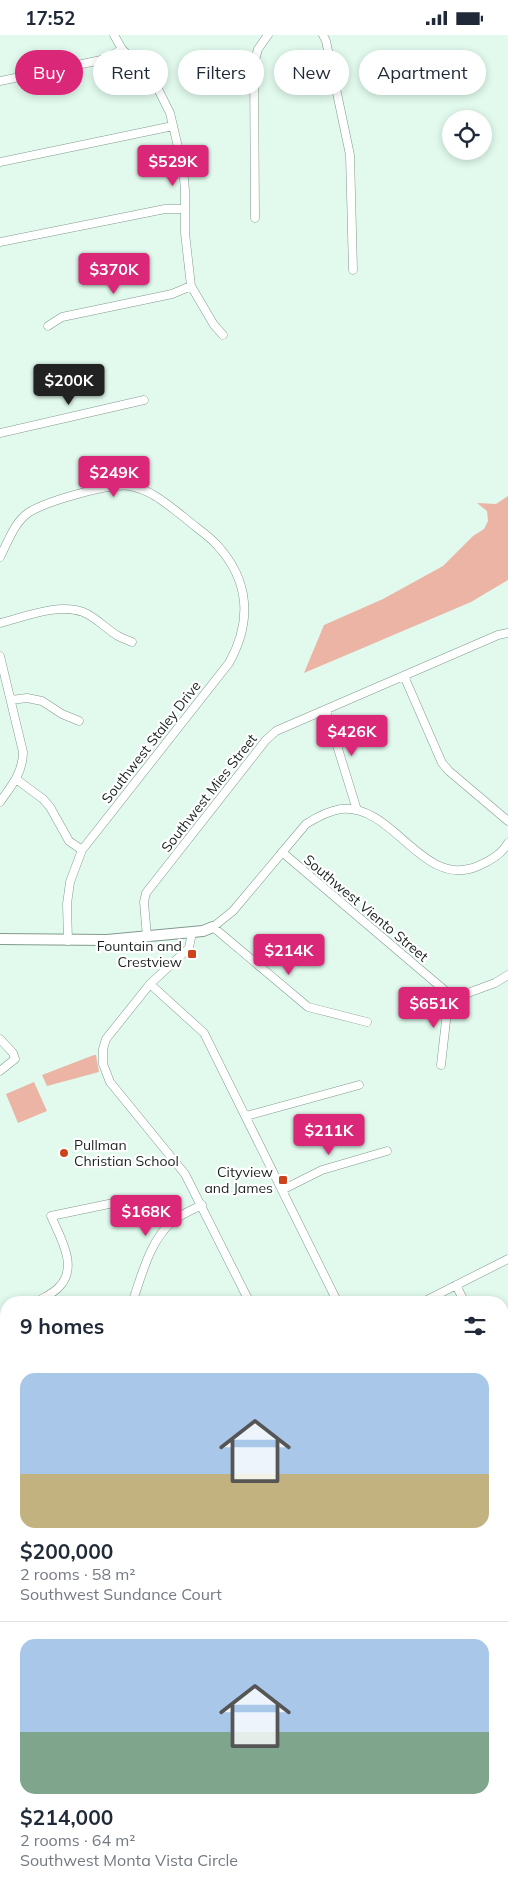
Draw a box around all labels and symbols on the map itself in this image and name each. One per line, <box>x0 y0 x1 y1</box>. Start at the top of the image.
pin: $529K <box>138 145 208 187</box>
pin: $370K <box>79 253 149 295</box>
pin: $200K <box>34 363 104 406</box>
pin: $249K <box>79 455 149 498</box>
street label: Southwest Staley Drive <box>98 677 204 807</box>
pin: $426K <box>317 715 387 757</box>
street label: Southwest Mies Street <box>157 730 261 856</box>
street label: Southwest Viento Street <box>300 851 432 965</box>
pin: $214K <box>254 933 324 976</box>
place label: Fountain and Crestview <box>97 937 182 971</box>
marker: Fountain and Crestview <box>186 948 198 960</box>
pin: $651K <box>399 987 469 1029</box>
pin: $211K <box>294 1113 364 1156</box>
place label: Pullman Christian School <box>74 1136 179 1170</box>
marker: Pullman Christian School <box>58 1147 70 1159</box>
place label: Cityview and James <box>204 1163 273 1197</box>
marker: Cityview and James <box>277 1174 289 1186</box>
pin: $168K <box>111 1195 181 1237</box>

